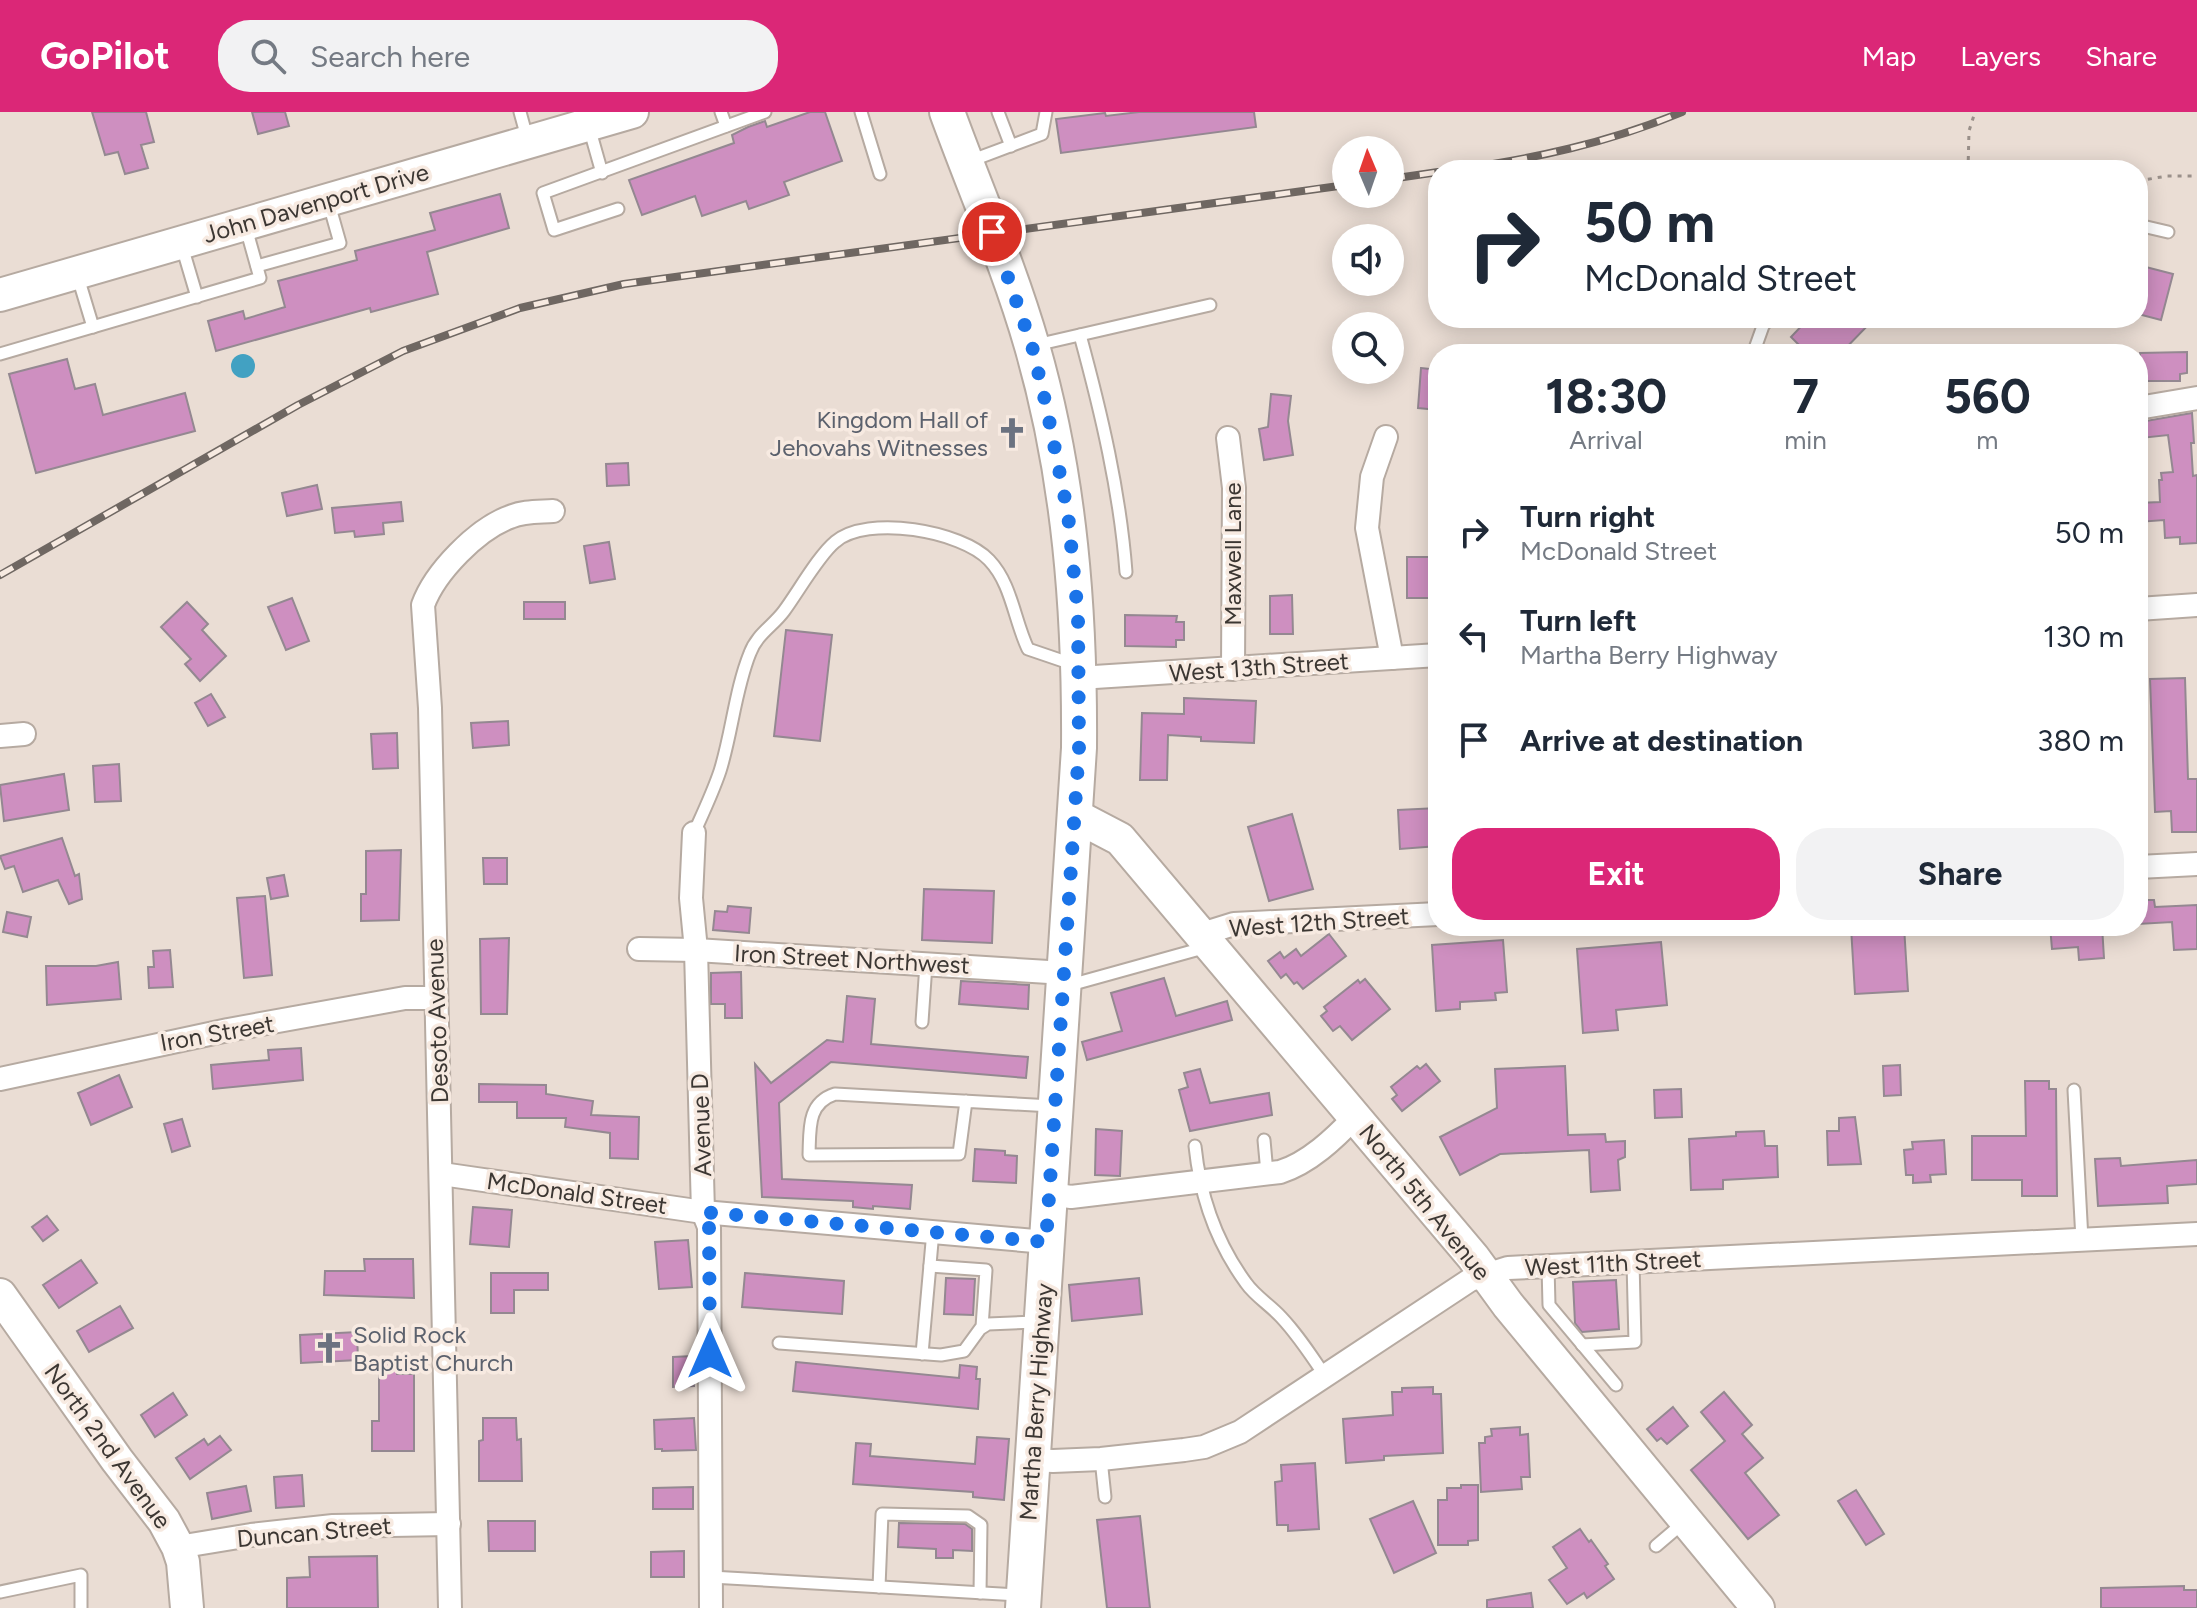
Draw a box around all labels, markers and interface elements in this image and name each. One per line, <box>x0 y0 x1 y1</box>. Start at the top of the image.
search box <box>218 20 778 92</box>
text: GoPilot <box>40 33 170 79</box>
icon: search <box>246 34 290 78</box>
text: Search here <box>310 38 470 75</box>
text: Map <box>1862 39 1916 73</box>
text: Layers <box>1960 39 2041 73</box>
text: Share <box>2085 39 2157 73</box>
north arrow <box>1332 136 1404 208</box>
map controls <box>1332 136 1404 384</box>
street label: John Davenport Drive <box>200 157 432 249</box>
text: 50 m <box>1584 189 1715 256</box>
icon: right <box>1452 192 1556 296</box>
pin <box>958 198 1026 266</box>
icon: arrive <box>970 210 1014 254</box>
button: sound <box>1332 224 1404 296</box>
text: McDonald Street <box>1584 257 1857 300</box>
button: search <box>1332 312 1404 384</box>
text: 18:30 <box>1545 367 1667 425</box>
text: 7 <box>1792 367 1819 425</box>
text: 560 <box>1944 367 2031 425</box>
place label: Kingdom Hall of Jehovahs Witnesses <box>770 405 988 462</box>
church icon: Kingdom Hall of Jehovahs Witnesses <box>995 416 1029 450</box>
text: Arrival <box>1569 424 1643 456</box>
text: min <box>1784 424 1827 456</box>
text: m <box>1976 424 1998 456</box>
street label: Maxwell Lane <box>1218 482 1247 626</box>
text: Turn right <box>1520 498 1655 535</box>
icon: right <box>1452 510 1496 554</box>
text: 50 m <box>2055 514 2124 551</box>
text: McDonald Street <box>1520 535 1717 567</box>
text: Turn left <box>1520 602 1637 639</box>
icon: left <box>1452 614 1496 658</box>
text: 130 m <box>2043 618 2124 655</box>
text: Martha Berry Highway <box>1520 639 1778 671</box>
street label: West 13th Street <box>1168 646 1350 688</box>
icon: arrive <box>1452 718 1496 762</box>
text: Arrive at destination <box>1520 722 1803 759</box>
text: 380 m <box>2037 722 2124 759</box>
button: Exit <box>1452 828 1780 920</box>
button: Share <box>1796 828 2124 920</box>
street label: West 12th Street <box>1228 901 1410 943</box>
street label: Desoto Avenue <box>420 938 454 1104</box>
street label: Iron Street Northwest <box>734 938 970 980</box>
street label: Iron Street <box>158 1009 276 1057</box>
street label: Avenue D <box>685 1073 717 1177</box>
street label: North 5th Avenue <box>1353 1118 1497 1286</box>
street label: McDonald Street <box>485 1166 669 1220</box>
street label: West 11th Street <box>1524 1244 1702 1282</box>
street label: Martha Berry Highway <box>1013 1282 1059 1522</box>
position arrow <box>668 1312 752 1396</box>
place label: Solid Rock Baptist Church <box>353 1320 514 1377</box>
church icon: Solid Rock Baptist Church <box>312 1331 346 1365</box>
street label: North 2nd Avenue <box>38 1358 178 1534</box>
street label: Duncan Street <box>236 1511 392 1553</box>

